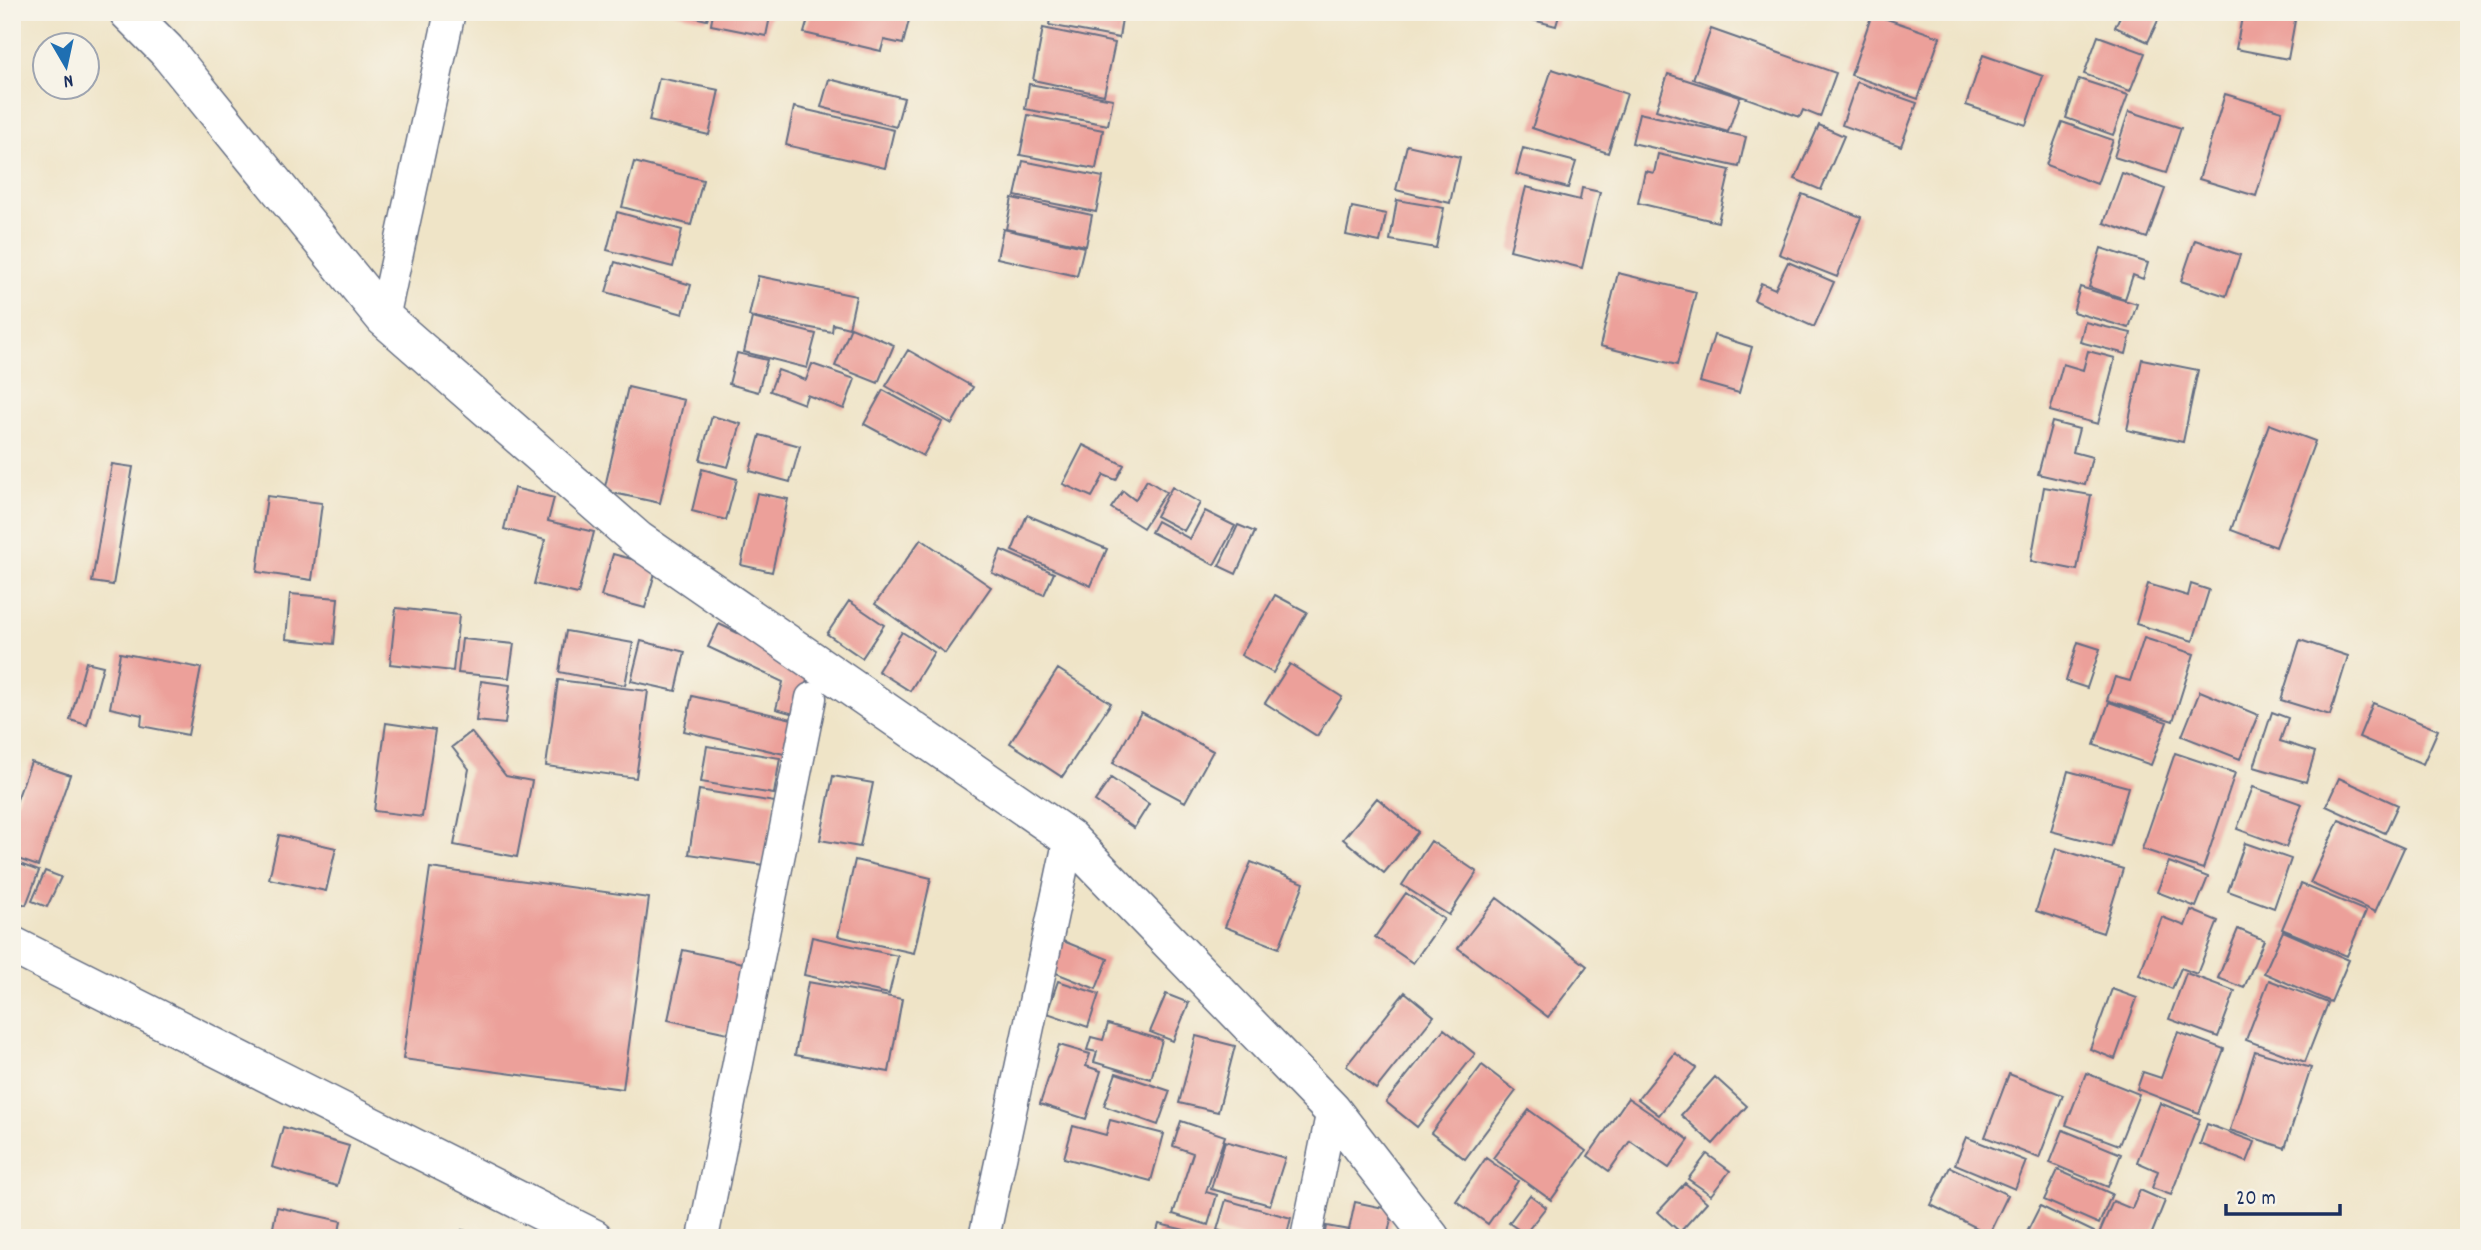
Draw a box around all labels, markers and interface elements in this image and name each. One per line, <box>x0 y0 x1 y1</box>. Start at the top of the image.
north arrow <box>32 32 102 102</box>
text: N <box>61 65 75 93</box>
scale bar <box>2226 1173 2339 1217</box>
text: 20 m <box>2236 1185 2276 1215</box>

